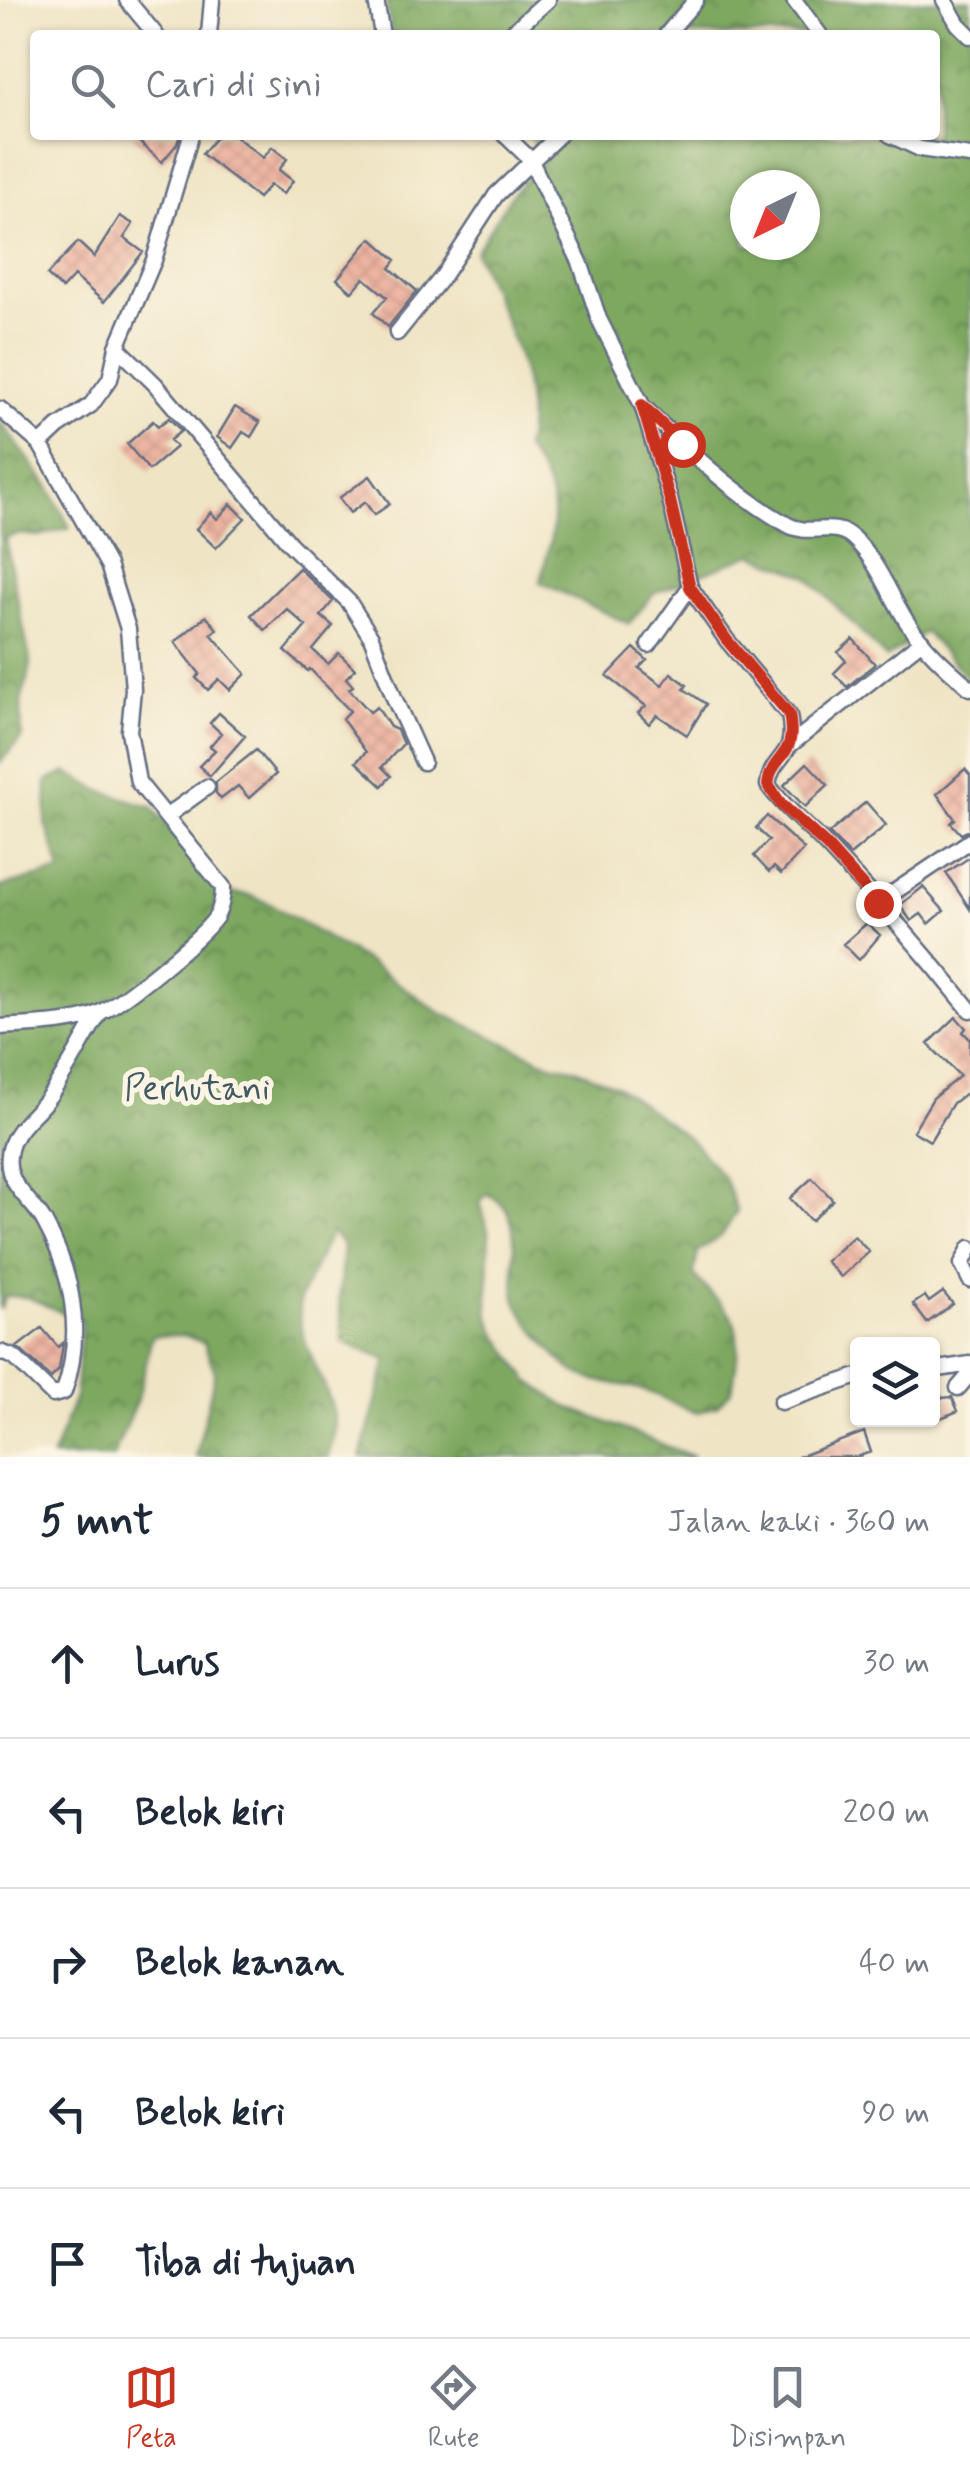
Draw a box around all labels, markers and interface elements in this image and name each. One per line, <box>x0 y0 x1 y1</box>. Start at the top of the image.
search box <box>30 30 940 140</box>
icon: search <box>65 58 120 113</box>
text: Cari di sini <box>145 61 322 110</box>
north arrow <box>730 170 820 260</box>
route start <box>660 422 706 468</box>
route end <box>856 881 902 927</box>
park label: Perhutani <box>124 1066 270 1112</box>
map controls <box>850 1337 940 1427</box>
button: layers <box>850 1337 940 1427</box>
text: 5 mnt <box>40 1495 153 1550</box>
text: Jalan kaki · 360 m <box>667 1501 930 1543</box>
icon: ahead <box>40 1636 95 1691</box>
text: Lurus <box>135 1639 219 1688</box>
text: 30 m <box>863 1642 930 1684</box>
icon: left <box>40 1786 95 1841</box>
text: Belok kiri <box>135 1789 285 1838</box>
text: 200 m <box>843 1792 930 1834</box>
icon: right <box>40 1936 95 1991</box>
text: Belok kanan <box>135 1939 344 1988</box>
text: 40 m <box>859 1942 930 1984</box>
icon: left <box>40 2086 95 2141</box>
text: Belok kiri <box>135 2089 285 2138</box>
text: 90 m <box>862 2092 930 2134</box>
icon: arrive <box>40 2236 95 2291</box>
text: Tiba di tujuan <box>135 2239 356 2288</box>
tab: Peta <box>124 2360 179 2457</box>
tab: Rute <box>426 2360 481 2457</box>
tab: Disimpan <box>729 2360 846 2457</box>

